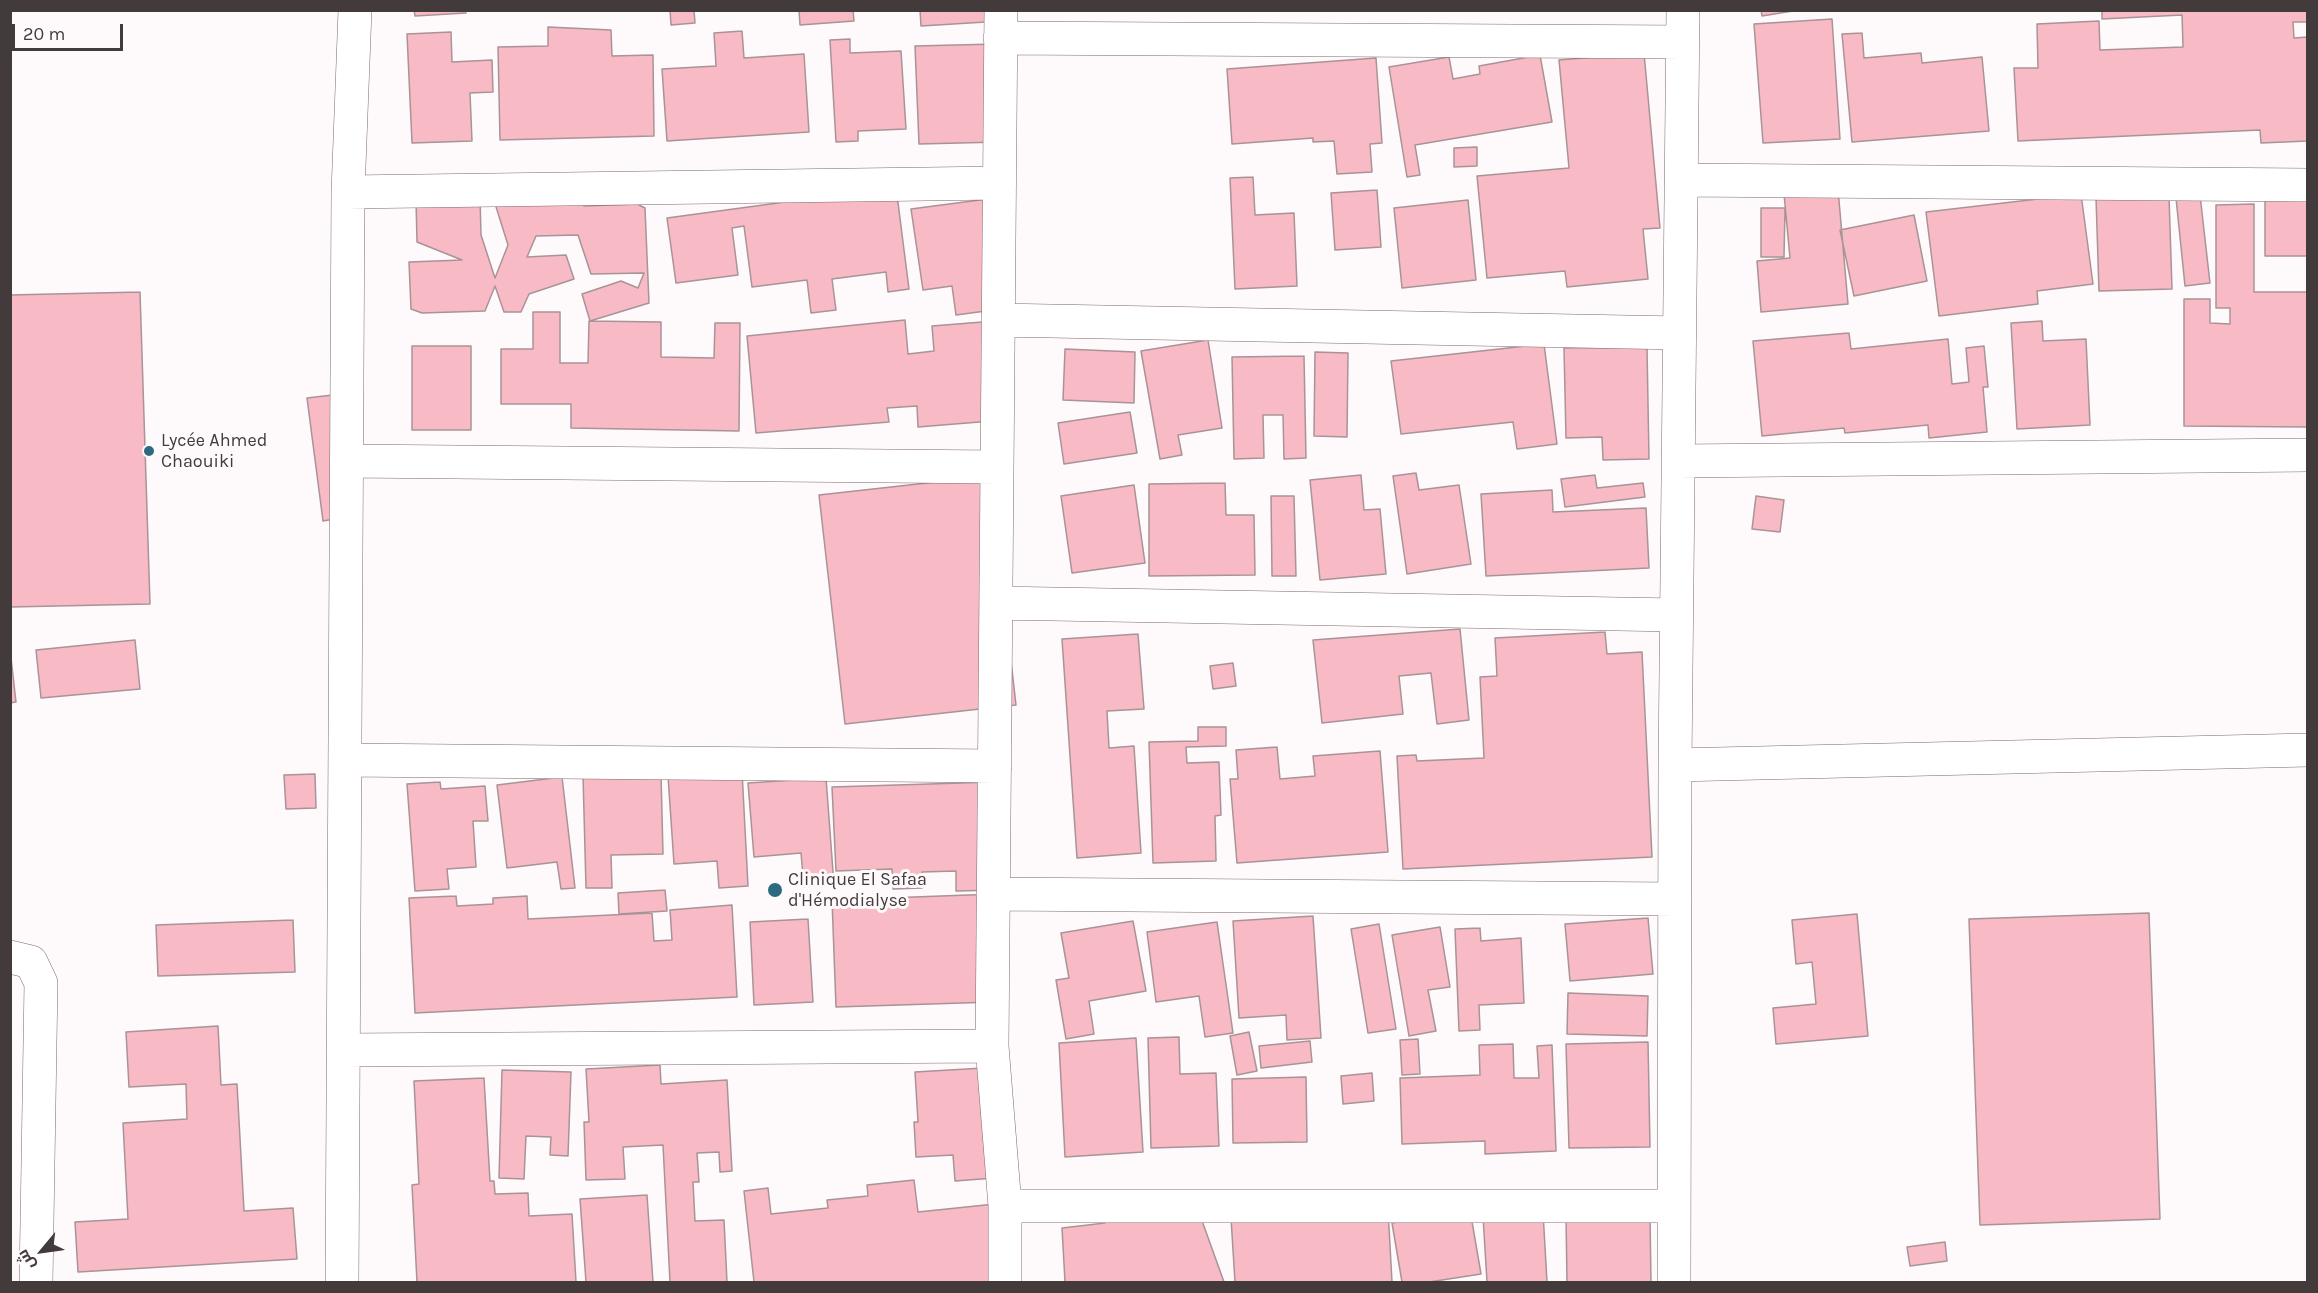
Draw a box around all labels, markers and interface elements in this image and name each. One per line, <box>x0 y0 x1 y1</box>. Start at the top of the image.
scale bar <box>15 12 126 50</box>
text: 20 m <box>23 23 65 45</box>
place label: Lycée Ahmed Chaouiki <box>161 430 267 472</box>
marker: Lycée Ahmed Chaouiki <box>142 444 156 458</box>
place label: Clinique El Safaa d'Hémodialyse <box>788 869 927 912</box>
marker: Clinique El Safaa d'Hémodialyse <box>766 881 784 899</box>
north arrow <box>12 1221 72 1281</box>
text: ش <box>13 1246 39 1274</box>

